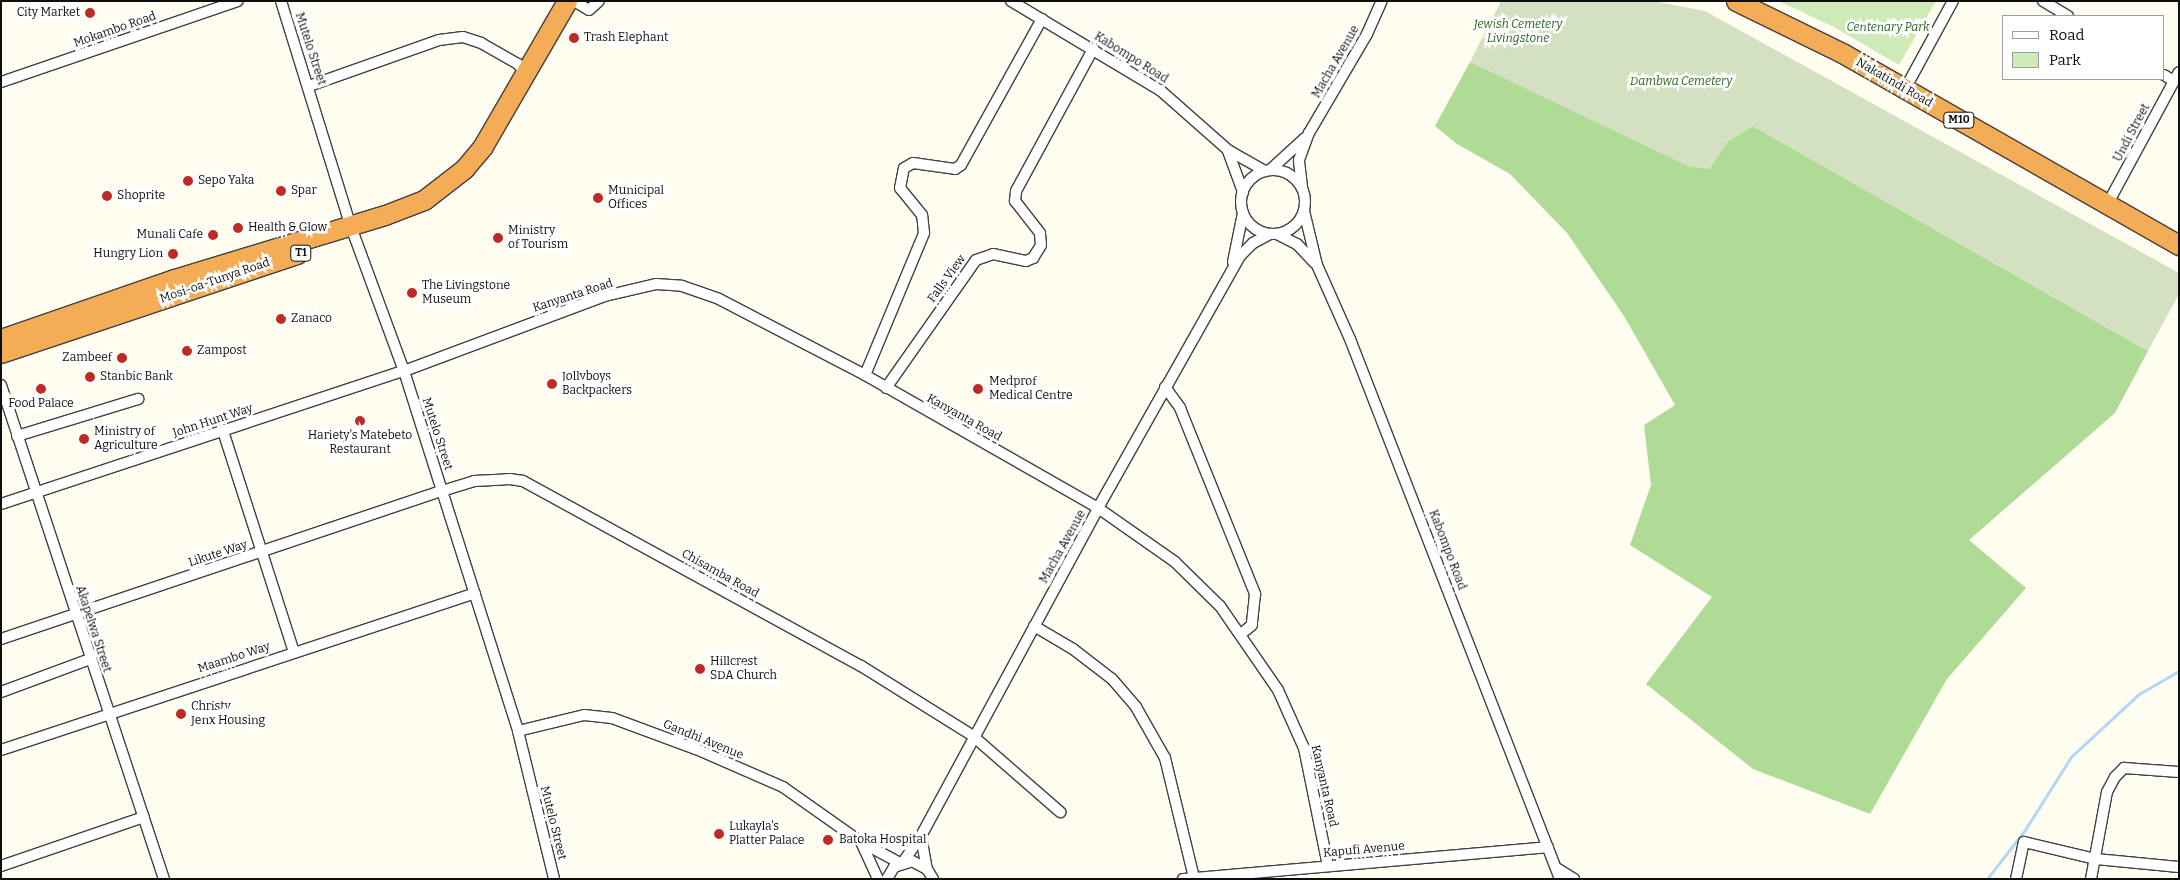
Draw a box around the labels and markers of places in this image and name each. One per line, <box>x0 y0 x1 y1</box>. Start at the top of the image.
place label: City Market <box>17 6 80 20</box>
marker: City Market <box>84 7 96 19</box>
place label: Trash Elephant <box>584 31 668 45</box>
marker: Trash Elephant <box>568 32 580 44</box>
place label: Sepo Yaka <box>198 174 254 188</box>
marker: Sepo Yaka <box>182 175 194 187</box>
place label: Spar <box>291 184 317 198</box>
place label: Municipal Offices <box>608 184 664 212</box>
marker: Spar <box>275 185 287 197</box>
place label: Shoprite <box>117 189 165 203</box>
marker: Shoprite <box>101 190 113 202</box>
marker: Municipal Offices <box>592 192 604 204</box>
place label: Health & Glow <box>248 221 327 235</box>
marker: Health & Glow <box>232 222 244 234</box>
place label: Ministry of Tourism <box>508 224 568 252</box>
place label: Munali Cafe <box>137 228 203 242</box>
marker: Munali Cafe <box>207 229 219 241</box>
marker: Ministry of Tourism <box>492 232 504 244</box>
place label: Hungry Lion <box>93 247 163 261</box>
marker: Hungry Lion <box>167 248 179 260</box>
place label: The Livingstone Museum <box>422 279 510 307</box>
marker: The Livingstone Museum <box>406 287 418 299</box>
place label: Zanaco <box>291 312 332 326</box>
marker: Zanaco <box>275 313 287 325</box>
place label: Zampost <box>197 344 247 358</box>
marker: Zampost <box>181 345 193 357</box>
place label: Zambeef <box>62 351 112 365</box>
marker: Zambeef <box>116 352 128 364</box>
place label: Stanbic Bank <box>100 370 173 384</box>
place label: Jollyboys Backpackers <box>562 370 632 398</box>
marker: Stanbic Bank <box>84 371 96 383</box>
place label: Medprof Medical Centre <box>989 375 1073 403</box>
marker: Jollyboys Backpackers <box>546 378 558 390</box>
marker: Medprof Medical Centre <box>971 382 985 396</box>
marker: Food Palace <box>35 383 47 395</box>
place label: Food Palace <box>8 397 74 411</box>
marker: Hariety's Matebeto Restaurant <box>354 415 366 427</box>
place label: Ministry of Agriculture <box>94 425 158 453</box>
place label: Hariety's Matebeto Restaurant <box>308 429 412 457</box>
marker: Ministry of Agriculture <box>78 433 90 445</box>
place label: Hillcrest SDA Church <box>710 655 777 683</box>
marker: Hillcrest SDA Church <box>694 663 706 675</box>
place label: Christy Jenx Housing <box>191 700 265 728</box>
marker: Christy Jenx Housing <box>175 708 187 720</box>
place label: Lukayla's Platter Palace <box>729 820 804 848</box>
marker: Lukayla's Platter Palace <box>713 828 725 840</box>
marker: Batoka Hospital <box>821 833 835 847</box>
place label: Batoka Hospital <box>839 833 926 847</box>

